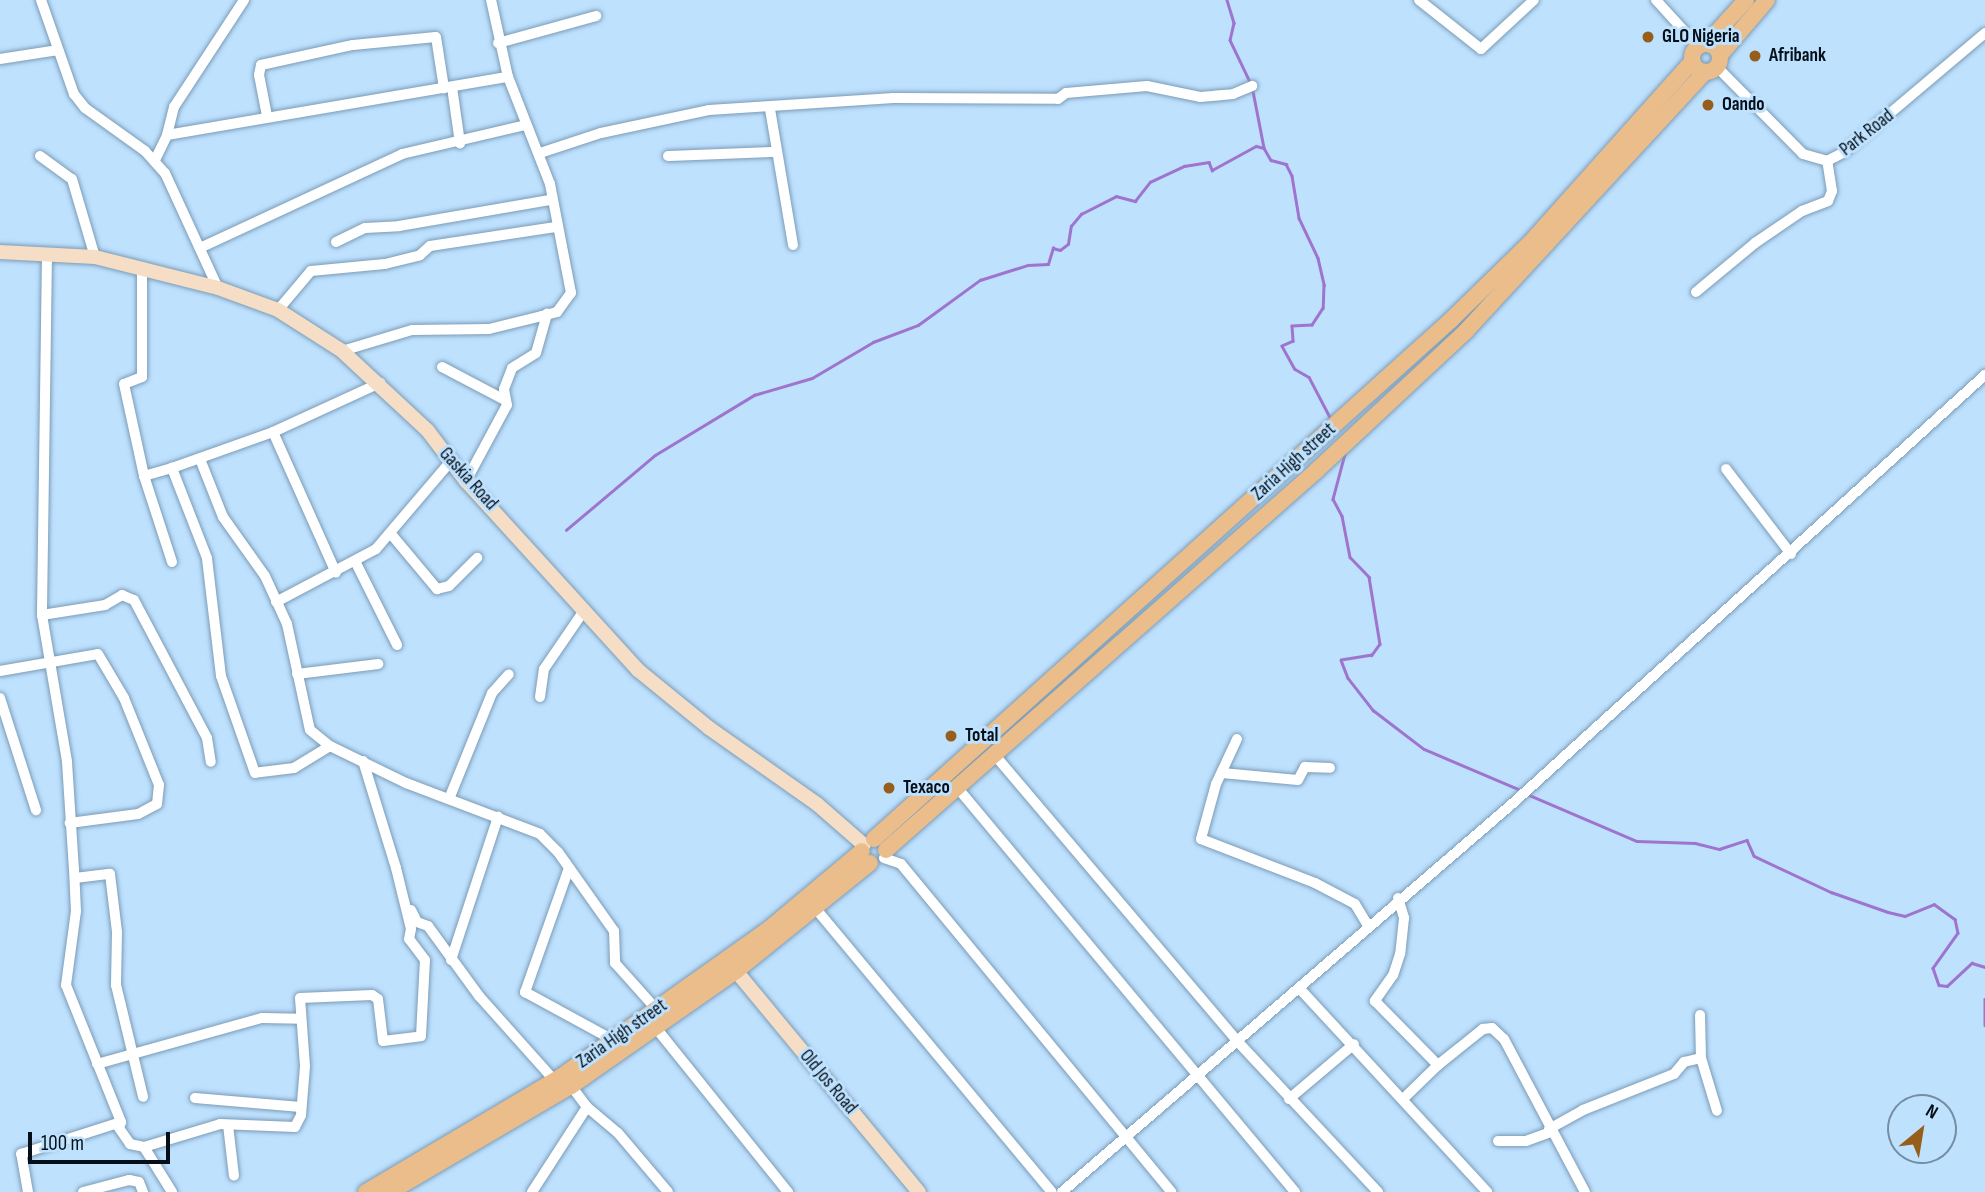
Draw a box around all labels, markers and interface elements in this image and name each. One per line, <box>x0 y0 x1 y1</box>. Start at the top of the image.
place label: GLO Nigeria <box>1662 26 1740 48</box>
marker: GLO Nigeria <box>1640 29 1656 45</box>
place label: Afribank <box>1769 45 1826 67</box>
marker: Afribank <box>1747 48 1763 64</box>
place label: Oando <box>1722 94 1765 116</box>
marker: Oando <box>1700 97 1716 113</box>
street label: Park Road <box>1835 105 1899 161</box>
street label: Zaria High street <box>1247 418 1341 506</box>
street label: Gaskia Road <box>434 443 502 515</box>
place label: Total <box>965 725 998 747</box>
marker: Total <box>943 728 959 744</box>
place label: Texaco <box>903 777 950 799</box>
marker: Texaco <box>881 780 897 796</box>
street label: Zaria High street <box>572 995 672 1073</box>
street label: Old Jos Road <box>794 1045 862 1119</box>
north arrow <box>1887 1094 1957 1164</box>
text: N <box>1922 1100 1942 1125</box>
scale bar <box>32 1118 173 1162</box>
text: 100 m <box>41 1131 84 1156</box>

